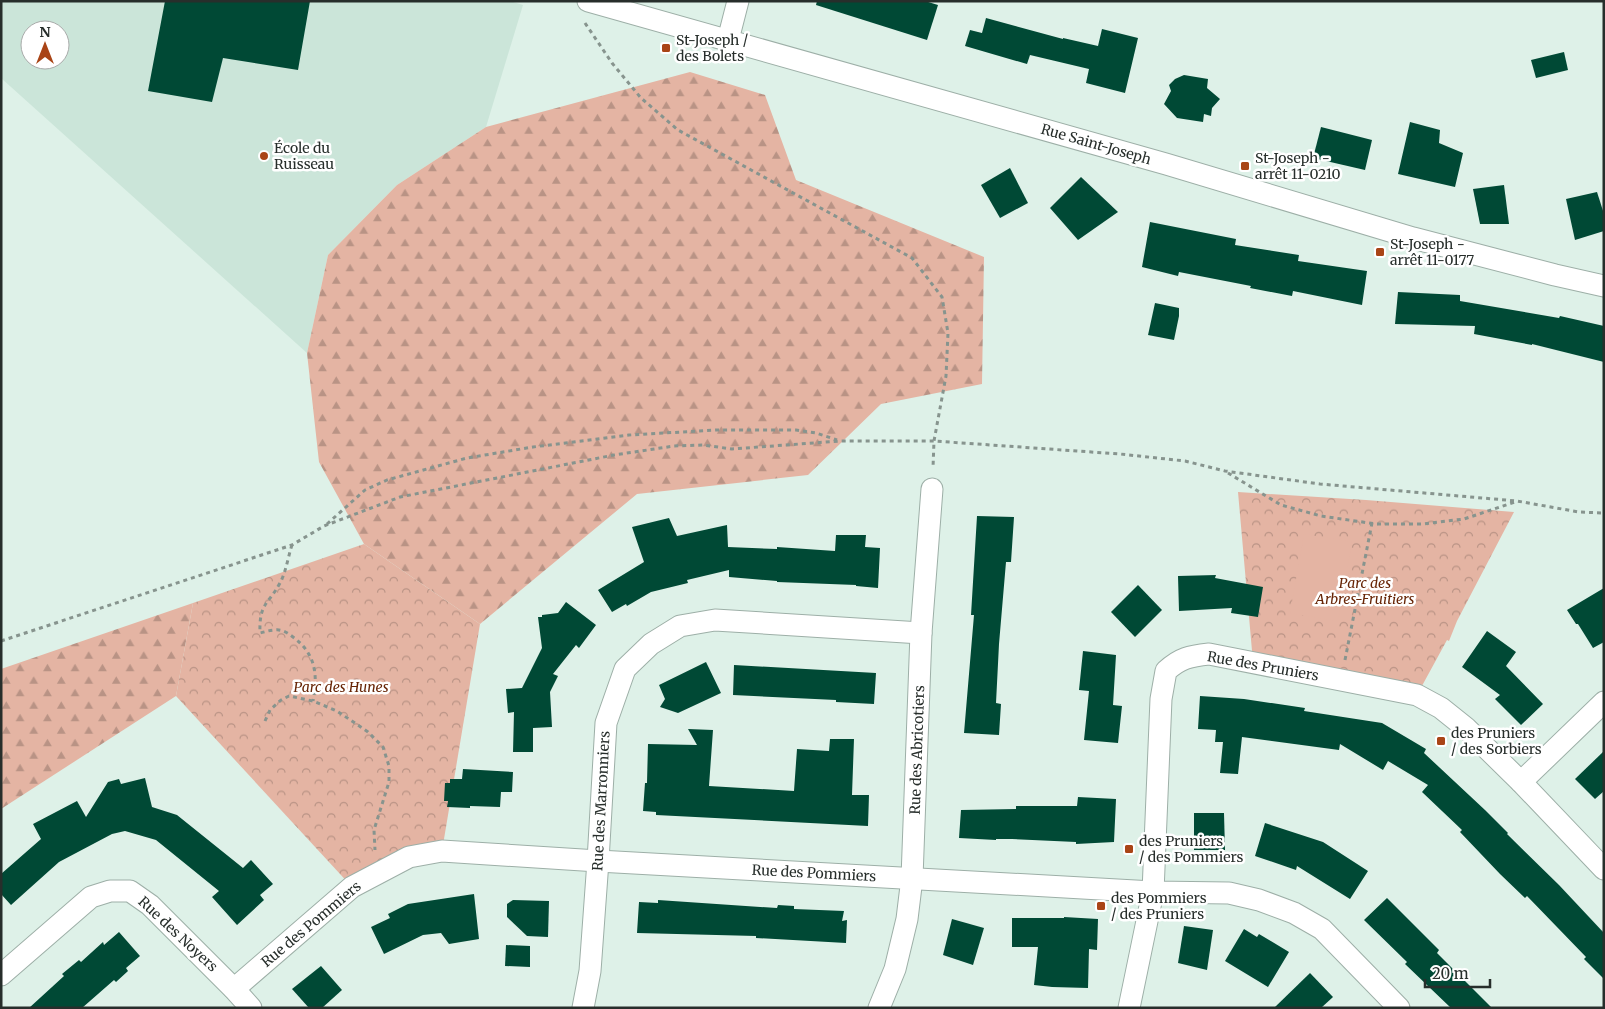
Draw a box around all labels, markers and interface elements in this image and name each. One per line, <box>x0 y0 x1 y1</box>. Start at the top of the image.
north arrow <box>20 20 70 70</box>
text: N <box>39 23 51 41</box>
place label: St-Joseph / des Bolets <box>676 31 748 65</box>
marker: St-Joseph / des Bolets <box>660 42 672 54</box>
street label: Rue Saint-Joseph <box>1039 120 1153 168</box>
place label: École du Ruisseau <box>274 139 334 173</box>
place label: St-Joseph - arrêt 11-0210 <box>1255 149 1341 183</box>
marker: École du Ruisseau <box>258 150 270 162</box>
marker: St-Joseph - arrêt 11-0210 <box>1239 160 1251 172</box>
place label: St-Joseph - arrêt 11-0177 <box>1390 235 1474 269</box>
marker: St-Joseph - arrêt 11-0177 <box>1374 246 1386 258</box>
park label: Parc des Arbres-Fruitiers <box>1315 574 1415 608</box>
street label: Rue des Pruniers <box>1206 647 1320 685</box>
park label: Parc des Hunes <box>293 678 389 696</box>
street label: Rue des Abricotiers <box>906 685 928 815</box>
place label: des Pruniers / des Sorbiers <box>1451 724 1542 758</box>
street label: Rue des Marronniers <box>588 730 614 871</box>
marker: des Pruniers / des Sorbiers <box>1435 735 1447 747</box>
place label: des Pruniers / des Pommiers <box>1139 832 1244 866</box>
marker: des Pruniers / des Pommiers <box>1123 843 1135 855</box>
street label: Rue des Pommiers <box>751 861 877 885</box>
street label: Rue des Pommiers <box>258 877 365 971</box>
place label: des Pommiers / des Pruniers <box>1111 889 1207 923</box>
street label: Rue des Noyers <box>135 893 222 976</box>
marker: des Pommiers / des Pruniers <box>1095 900 1107 912</box>
scale bar <box>1425 956 1490 988</box>
text: 20 m <box>1432 964 1469 983</box>

